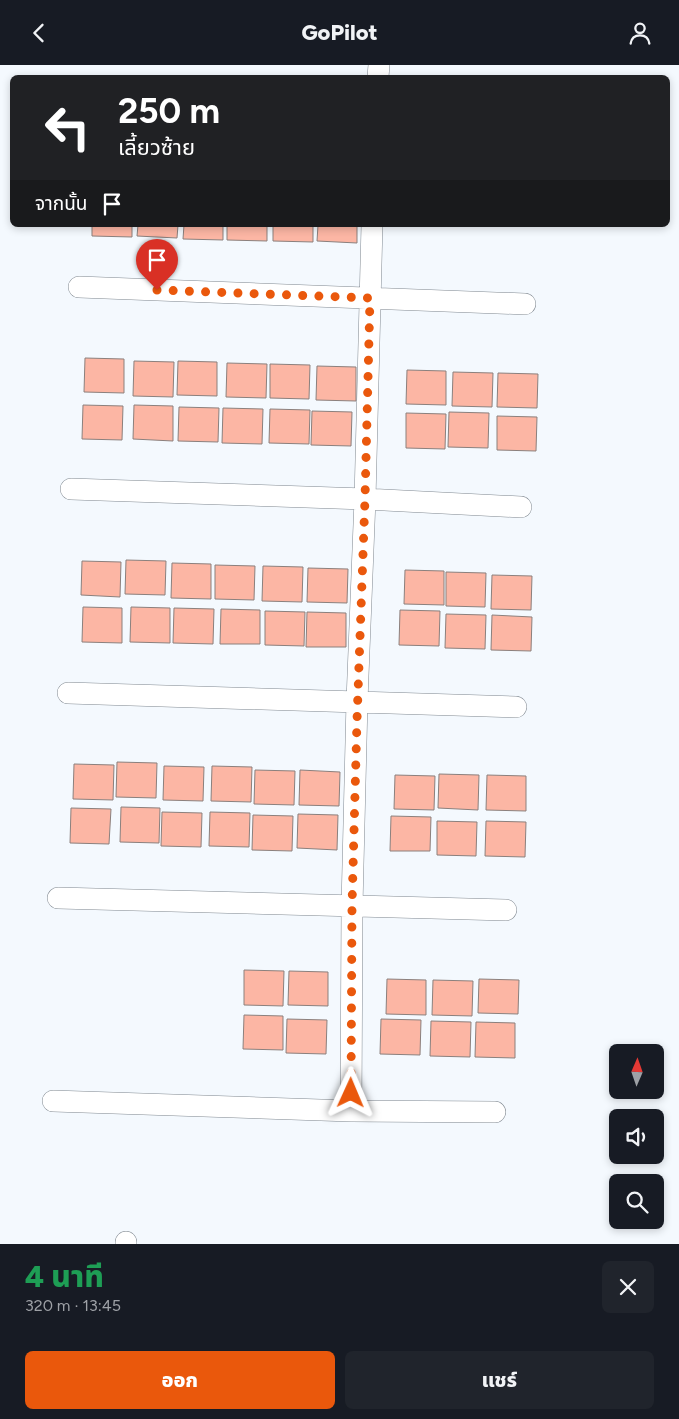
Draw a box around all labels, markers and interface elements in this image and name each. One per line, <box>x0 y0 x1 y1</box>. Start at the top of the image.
icon: back <box>25 19 53 47</box>
text: GoPilot <box>301 19 378 46</box>
icon: person <box>626 19 654 47</box>
text: 250 m <box>118 90 220 132</box>
icon: left <box>35 95 100 160</box>
text: เลี้ยวซ้าย <box>118 134 195 161</box>
icon: arrive <box>98 190 126 218</box>
text: จากนั้น <box>35 192 88 215</box>
pin <box>136 239 178 290</box>
icon: arrive <box>143 246 171 274</box>
north arrow <box>609 1044 664 1099</box>
map controls <box>609 1044 664 1229</box>
position arrow <box>324 1066 376 1118</box>
button: sound <box>609 1109 664 1164</box>
button: search <box>609 1174 664 1229</box>
text: 4 นาที <box>25 1258 104 1295</box>
button: close <box>602 1261 654 1313</box>
text: 320 m · 13:45 <box>25 1296 121 1315</box>
button: ออก <box>25 1351 335 1409</box>
button: แชร์ <box>345 1351 654 1409</box>

